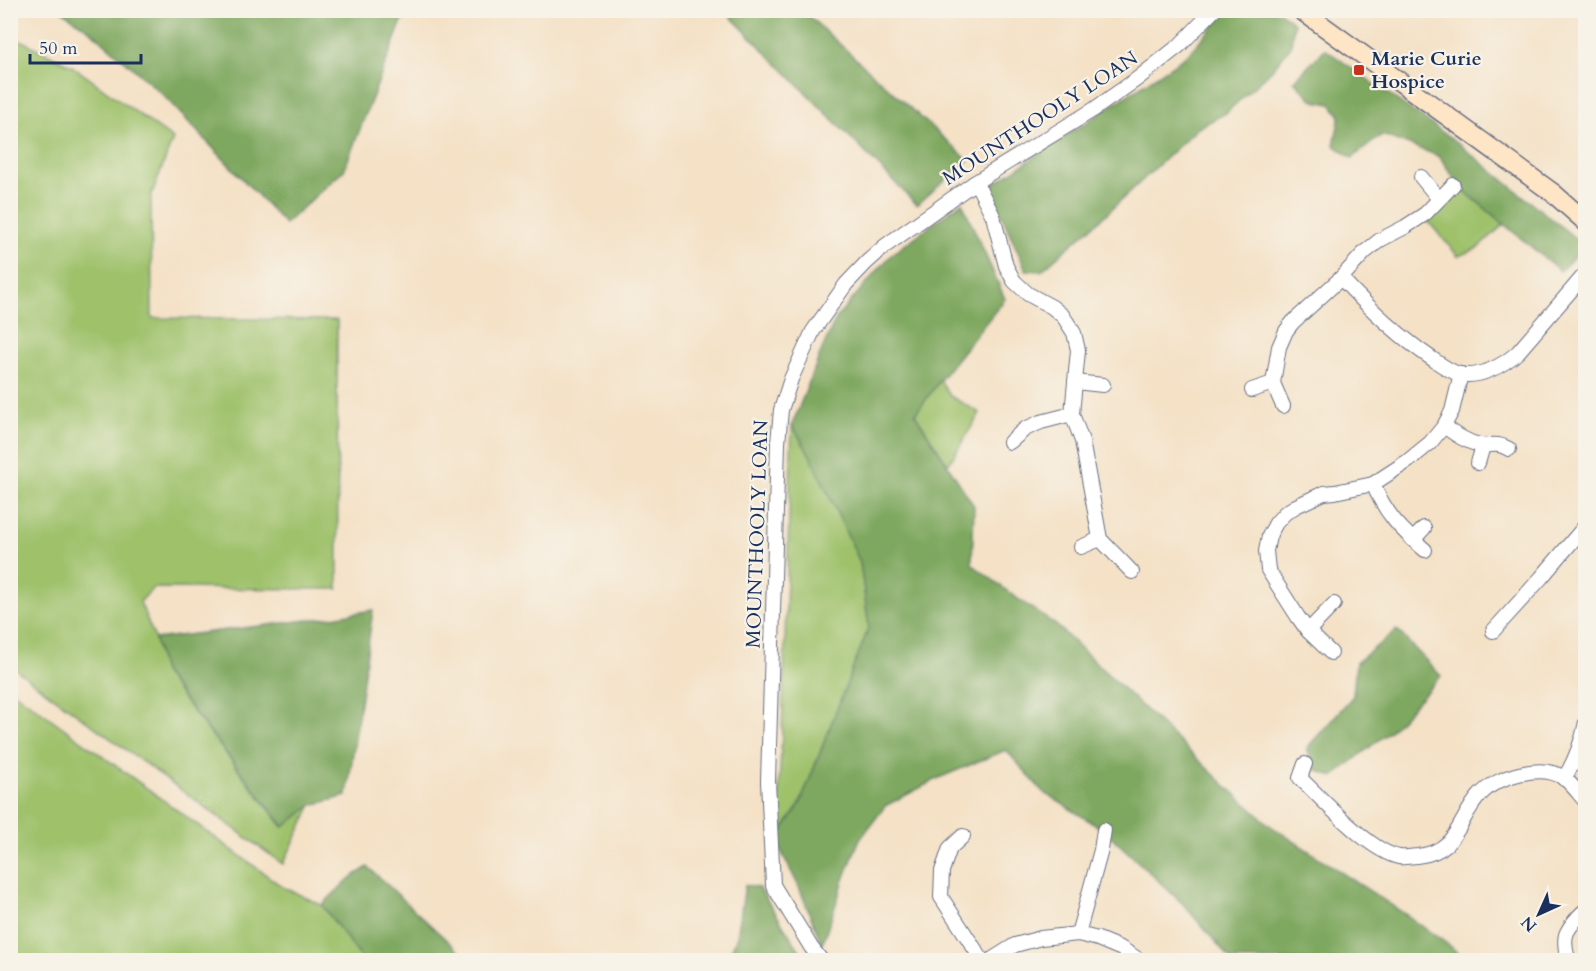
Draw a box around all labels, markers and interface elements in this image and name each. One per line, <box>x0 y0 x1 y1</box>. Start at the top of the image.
scale bar <box>30 27 141 65</box>
text: 50 m <box>39 36 78 61</box>
street label: MOUNTHOOLY LOAN <box>937 44 1143 192</box>
place label: Marie Curie Hospice <box>1371 45 1482 95</box>
marker: Marie Curie Hospice <box>1352 63 1366 77</box>
street label: MOUNTHOOLY LOAN <box>740 419 774 649</box>
north arrow <box>1509 884 1569 944</box>
text: N <box>1516 911 1542 937</box>

